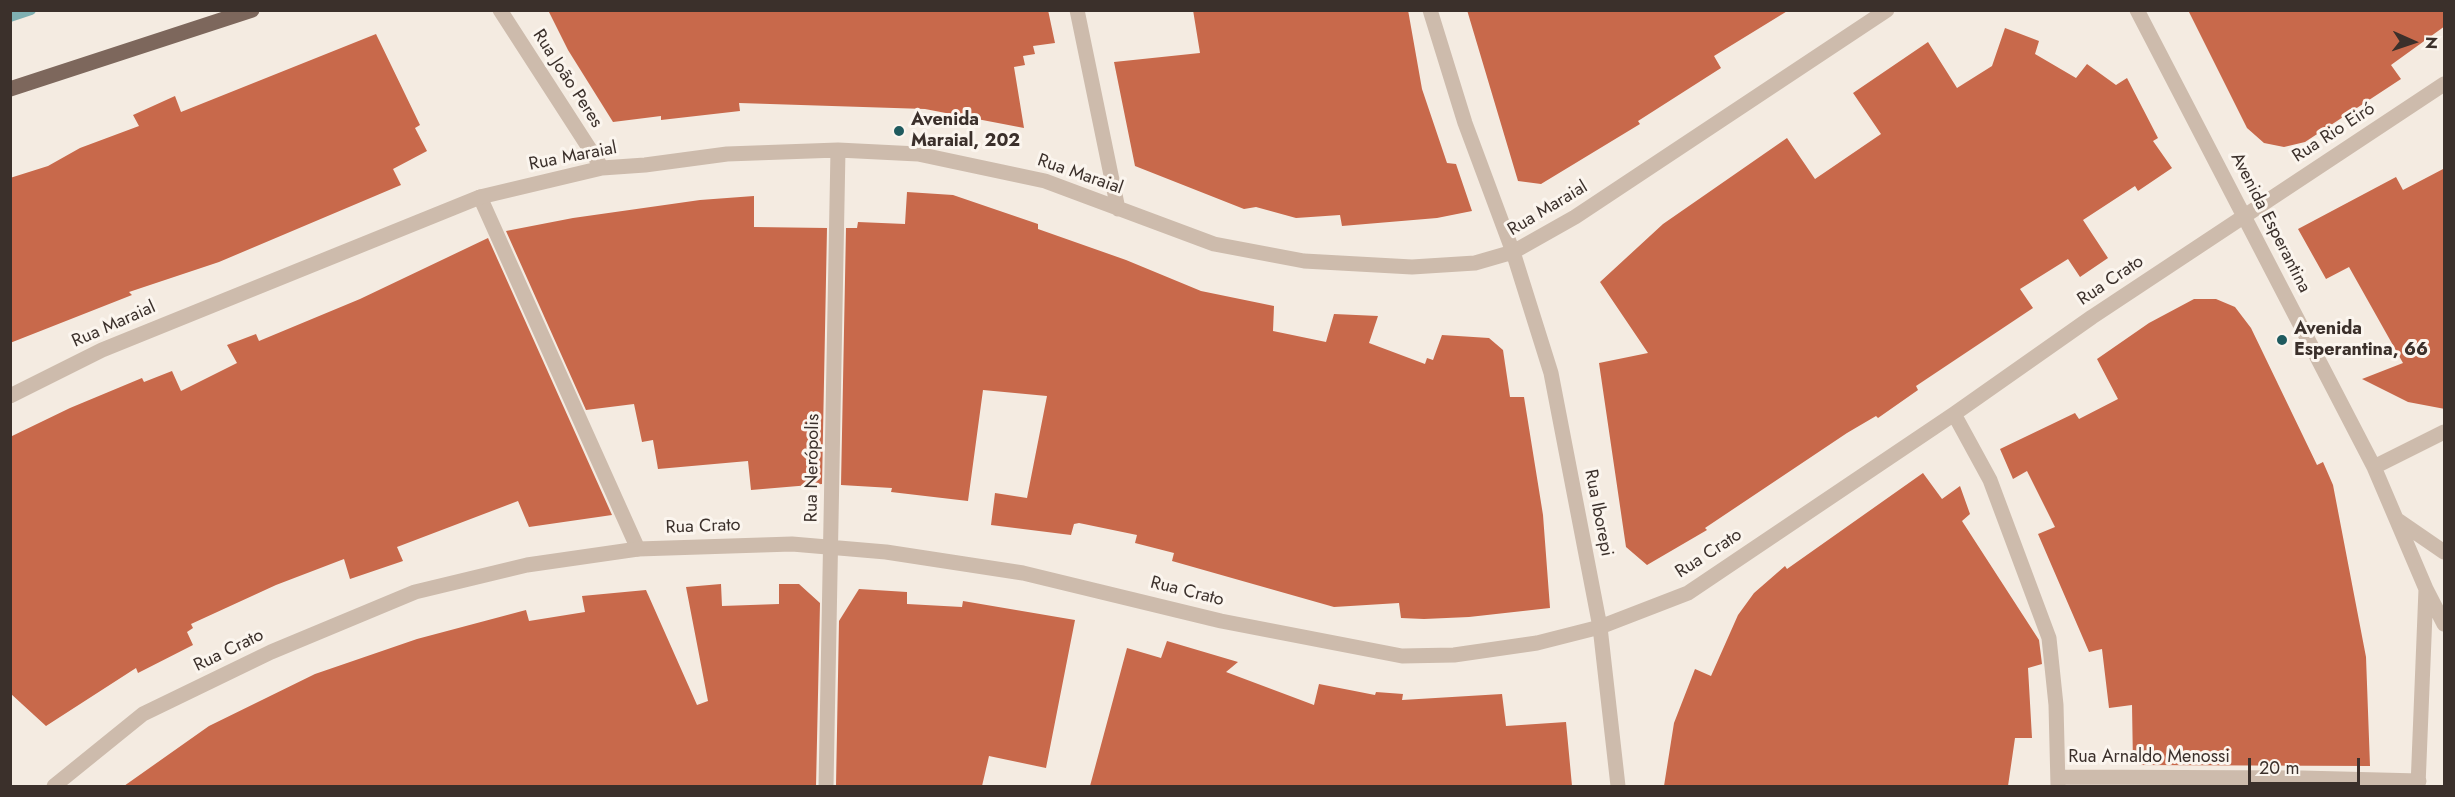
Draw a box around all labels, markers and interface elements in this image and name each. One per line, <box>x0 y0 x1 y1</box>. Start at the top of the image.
north arrow <box>2383 12 2443 72</box>
street label: Rua João Peres <box>527 26 607 132</box>
text: N <box>2420 36 2443 50</box>
street label: Rua Rio Eiró <box>2289 98 2379 168</box>
place label: Avenida Maraial, 202 <box>911 110 1020 152</box>
marker: Avenida Maraial, 202 <box>892 124 906 138</box>
street label: Rua Maraial <box>527 138 619 176</box>
street label: Avenida Esperantina <box>2225 149 2315 297</box>
street label: Rua Maraial <box>1034 150 1126 200</box>
street label: Rua Maraial <box>1504 177 1592 241</box>
street label: Rua Crato <box>2074 251 2148 311</box>
street label: Rua Maraial <box>69 297 159 353</box>
place label: Avenida Esperantina, 66 <box>2294 319 2428 362</box>
marker: Avenida Esperantina, 66 <box>2275 333 2289 347</box>
street label: Rua Nerópolis <box>801 413 825 523</box>
street label: Rua Iborepi <box>1579 468 1617 558</box>
street label: Rua Crato <box>665 515 741 539</box>
street label: Rua Crato <box>1672 525 1746 583</box>
street label: Rua Crato <box>1148 572 1226 612</box>
street label: Rua Crato <box>191 625 267 677</box>
scale bar <box>2251 746 2364 784</box>
street label: Rua Arnaldo Menossi <box>2068 747 2230 769</box>
text: 20 m <box>2259 755 2299 781</box>

